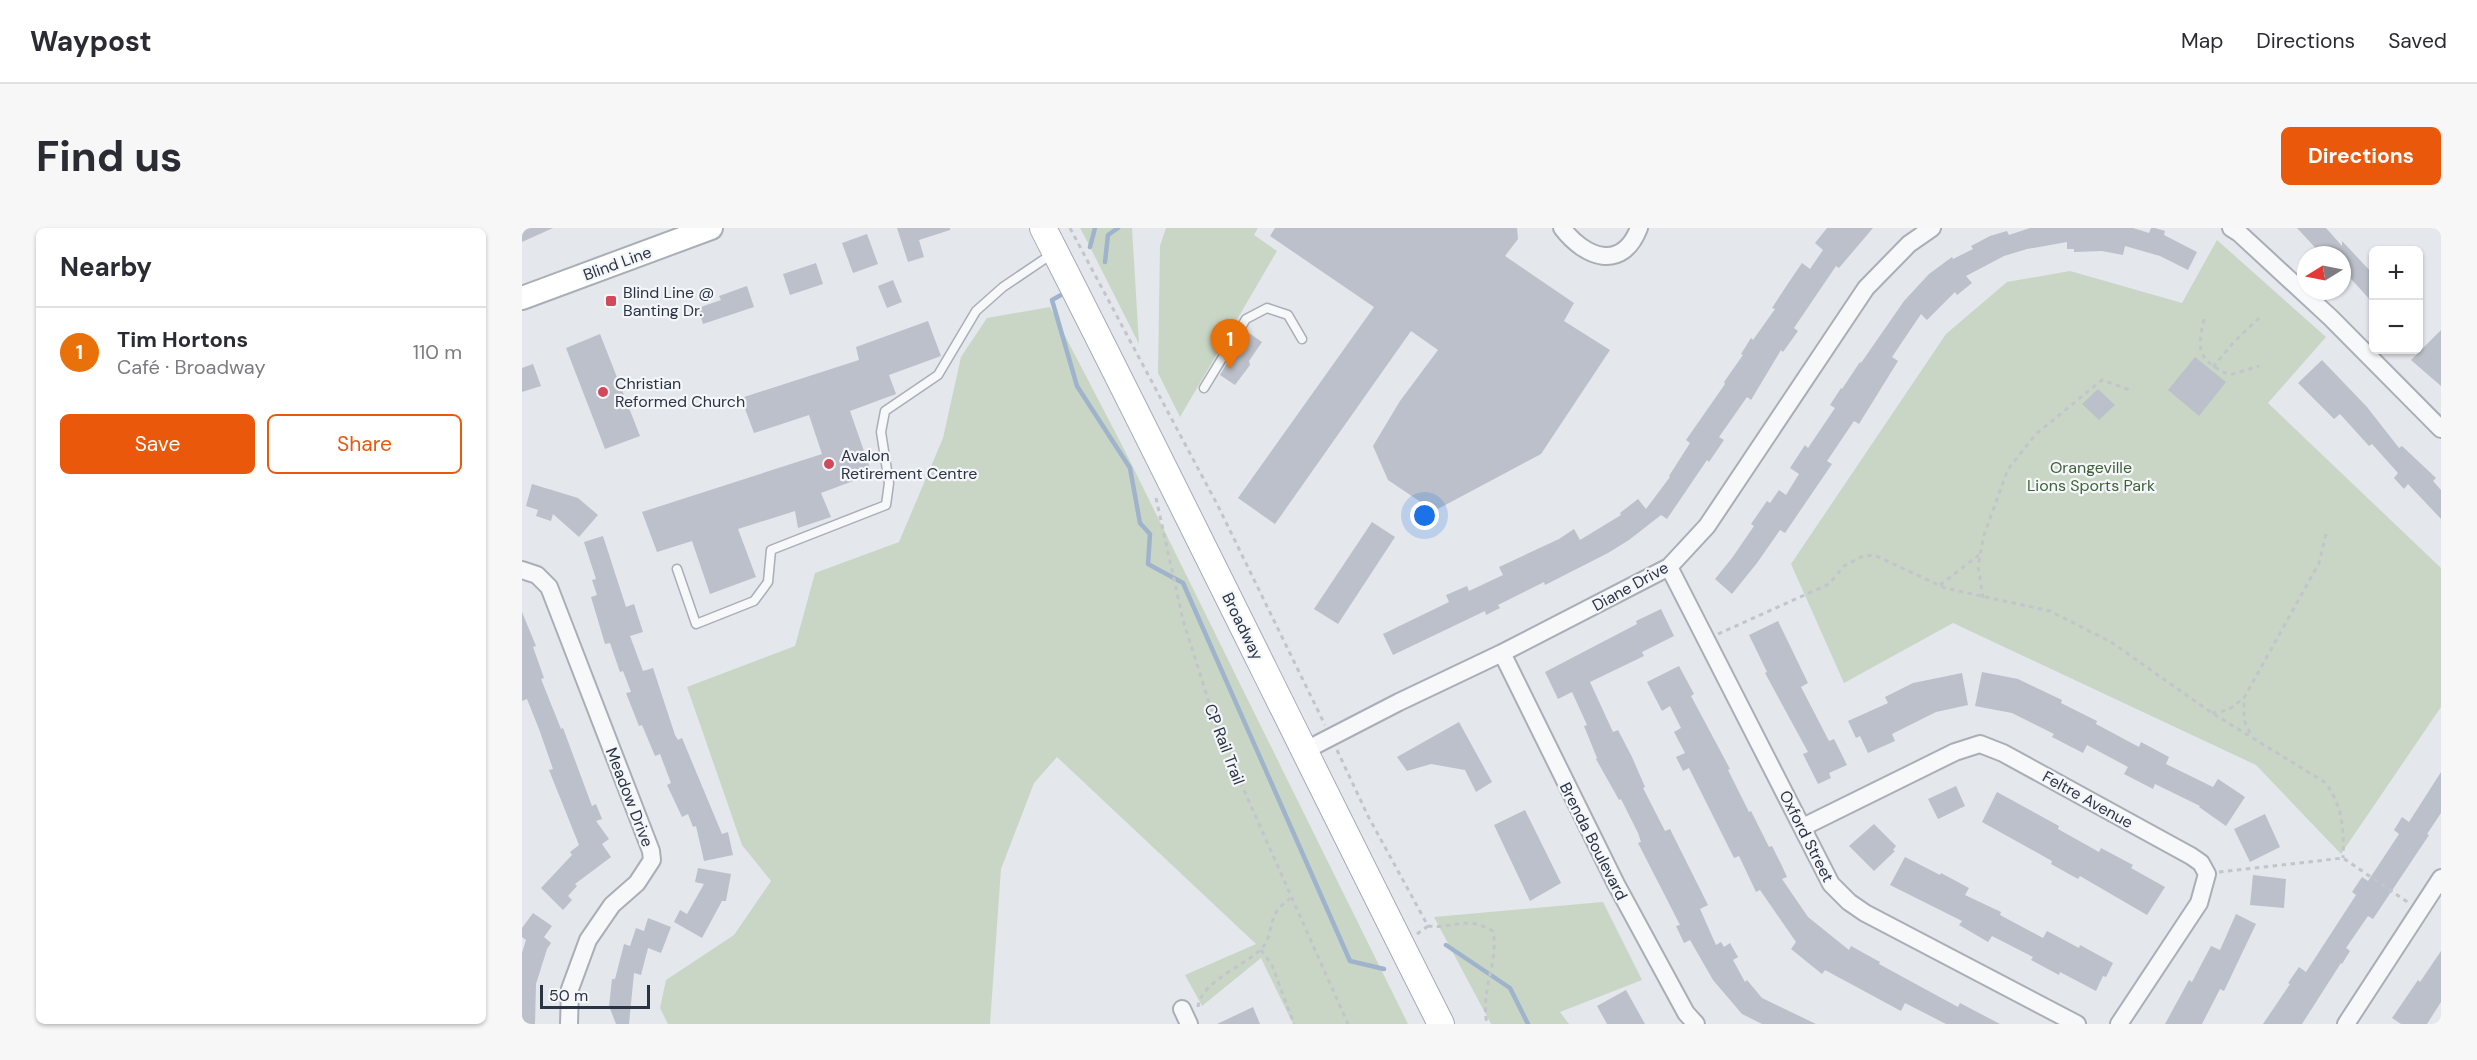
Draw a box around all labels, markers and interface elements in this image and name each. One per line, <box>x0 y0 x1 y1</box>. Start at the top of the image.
text: Waypost <box>30 23 152 60</box>
text: Map <box>2181 27 2223 55</box>
text: Directions <box>2256 27 2355 55</box>
text: Saved <box>2388 27 2447 55</box>
button: Directions <box>2281 127 2441 185</box>
text: Find us <box>36 129 182 184</box>
street label: Blind Line <box>580 241 654 285</box>
north arrow <box>2297 246 2351 300</box>
map controls <box>2369 246 2423 354</box>
button: + <box>2369 246 2423 300</box>
text: Nearby <box>60 250 152 284</box>
place label: Blind Line @ Banting Dr. <box>623 282 714 321</box>
marker: Blind Line @ Banting Dr. <box>604 294 618 308</box>
button: − <box>2369 300 2423 354</box>
pin: 1 <box>1210 320 1250 369</box>
text: Tim Hortons <box>117 325 248 354</box>
text: 1 <box>76 339 83 365</box>
text: 110 m <box>413 339 462 365</box>
text: Café · Broadway <box>117 354 266 380</box>
place label: Christian Reformed Church <box>615 373 745 412</box>
marker: Christian Reformed Church <box>596 385 610 399</box>
button: Save <box>60 414 255 474</box>
button: Share <box>267 414 462 474</box>
place label: Avalon Retirement Centre <box>841 445 977 484</box>
marker: Avalon Retirement Centre <box>822 457 836 471</box>
park label: Orangeville Lions Sports Park <box>2027 457 2155 496</box>
your location <box>1410 501 1439 530</box>
street label: Diane Drive <box>1588 557 1672 616</box>
street label: Broadway <box>1217 589 1268 664</box>
street label: CP Rail Trail <box>1200 701 1250 788</box>
street label: Meadow Drive <box>601 744 658 850</box>
street label: Feltre Avenue <box>2039 766 2137 833</box>
street label: Brenda Boulevard <box>1555 779 1632 904</box>
street label: Oxford Street <box>1774 787 1839 886</box>
scale bar <box>540 982 650 1010</box>
text: 50 m <box>549 985 588 1006</box>

